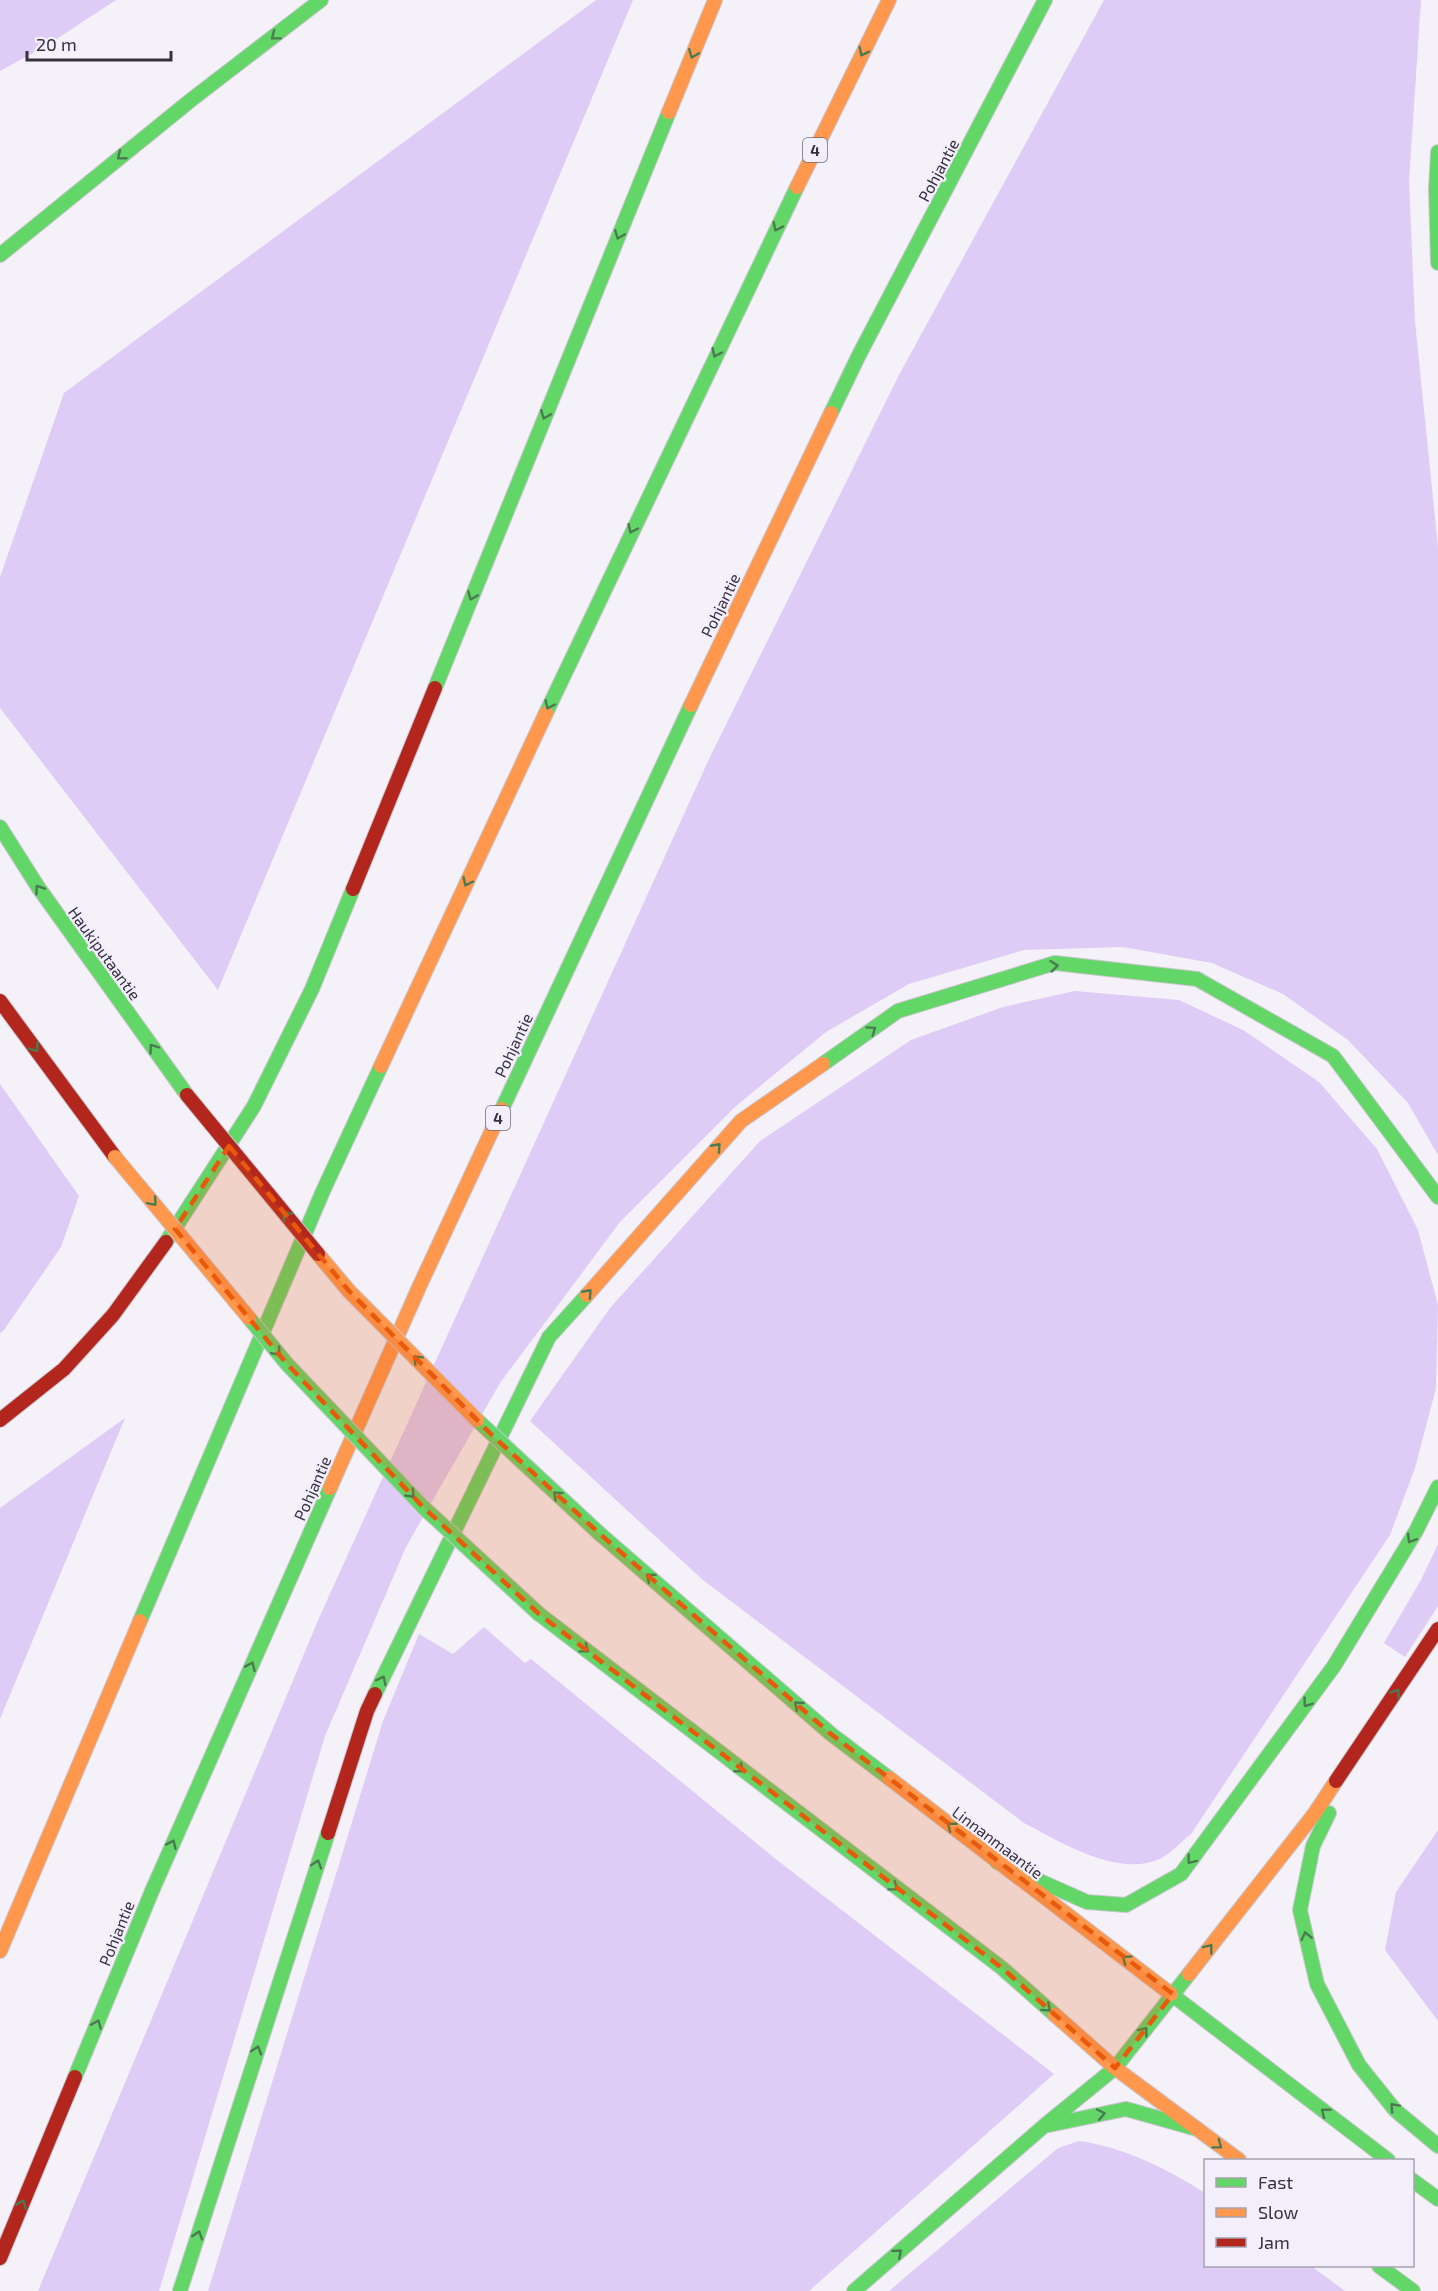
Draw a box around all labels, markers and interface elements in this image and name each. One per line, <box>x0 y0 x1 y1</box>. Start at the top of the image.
scale bar <box>27 24 171 62</box>
one-way arrow <box>270 28 281 39</box>
text: 20 m <box>36 33 77 55</box>
one-way arrow <box>859 46 870 57</box>
one-way arrow <box>687 48 700 59</box>
street label: Pohjantie <box>914 135 963 205</box>
road number: 4 <box>803 138 827 162</box>
one-way arrow <box>117 149 128 160</box>
one-way arrow <box>772 221 784 232</box>
one-way arrow <box>614 228 626 239</box>
one-way arrow <box>711 346 723 357</box>
one-way arrow <box>540 409 552 420</box>
one-way arrow <box>628 522 640 533</box>
street label: Pohjantie <box>696 570 744 640</box>
one-way arrow <box>467 590 479 601</box>
one-way arrow <box>544 699 556 710</box>
one-way arrow <box>462 875 474 886</box>
one-way arrow <box>35 885 47 895</box>
street label: Haukiputaantie <box>65 903 145 1003</box>
one-way arrow <box>1049 960 1059 973</box>
street label: Pohjantie <box>490 1010 537 1080</box>
one-way arrow <box>865 1026 876 1037</box>
one-way arrow <box>27 1041 38 1052</box>
one-way arrow <box>149 1043 160 1054</box>
road number: 4 <box>486 1106 510 1130</box>
one-way arrow <box>710 1144 721 1154</box>
one-way arrow <box>145 1195 156 1206</box>
one-way arrow <box>282 1211 293 1222</box>
one-way arrow <box>581 1289 592 1300</box>
one-way arrow <box>270 1345 281 1356</box>
one-way arrow <box>413 1356 424 1367</box>
street label: Pohjantie <box>289 1453 336 1524</box>
one-way arrow <box>404 1488 415 1498</box>
one-way arrow <box>553 1491 564 1502</box>
one-way arrow <box>1407 1533 1419 1543</box>
one-way arrow <box>646 1573 657 1584</box>
one-way arrow <box>579 1642 590 1653</box>
one-way arrow <box>244 1661 256 1672</box>
one-way arrow <box>374 1676 386 1687</box>
one-way arrow <box>1389 1689 1400 1700</box>
one-way arrow <box>1303 1697 1314 1708</box>
one-way arrow <box>794 1701 805 1712</box>
one-way arrow <box>733 1761 744 1772</box>
street label: Linnanmaantie <box>949 1802 1047 1882</box>
one-way arrow <box>946 1822 957 1833</box>
one-way arrow <box>165 1840 177 1851</box>
one-way arrow <box>1188 1854 1199 1865</box>
one-way arrow <box>310 1859 322 1870</box>
one-way arrow <box>888 1880 899 1891</box>
street label: Pohjantie <box>94 1898 139 1969</box>
one-way arrow <box>1301 1932 1314 1942</box>
one-way arrow <box>1202 1944 1213 1955</box>
one-way arrow <box>1122 1955 1133 1966</box>
one-way arrow <box>1040 2001 1051 2012</box>
one-way arrow <box>90 2019 102 2030</box>
one-way arrow <box>1137 2027 1148 2038</box>
one-way arrow <box>250 2045 263 2056</box>
one-way arrow <box>1390 2104 1401 2114</box>
one-way arrow <box>1096 2108 1106 2121</box>
one-way arrow <box>1321 2108 1332 2119</box>
one-way arrow <box>1212 2137 1223 2148</box>
legend <box>1204 2159 1414 2267</box>
text: Fast <box>1258 2171 1293 2193</box>
one-way arrow <box>15 2199 27 2210</box>
text: Slow <box>1258 2201 1299 2223</box>
one-way arrow <box>190 2230 203 2241</box>
text: Jam <box>1258 2231 1290 2253</box>
one-way arrow <box>891 2249 902 2260</box>

